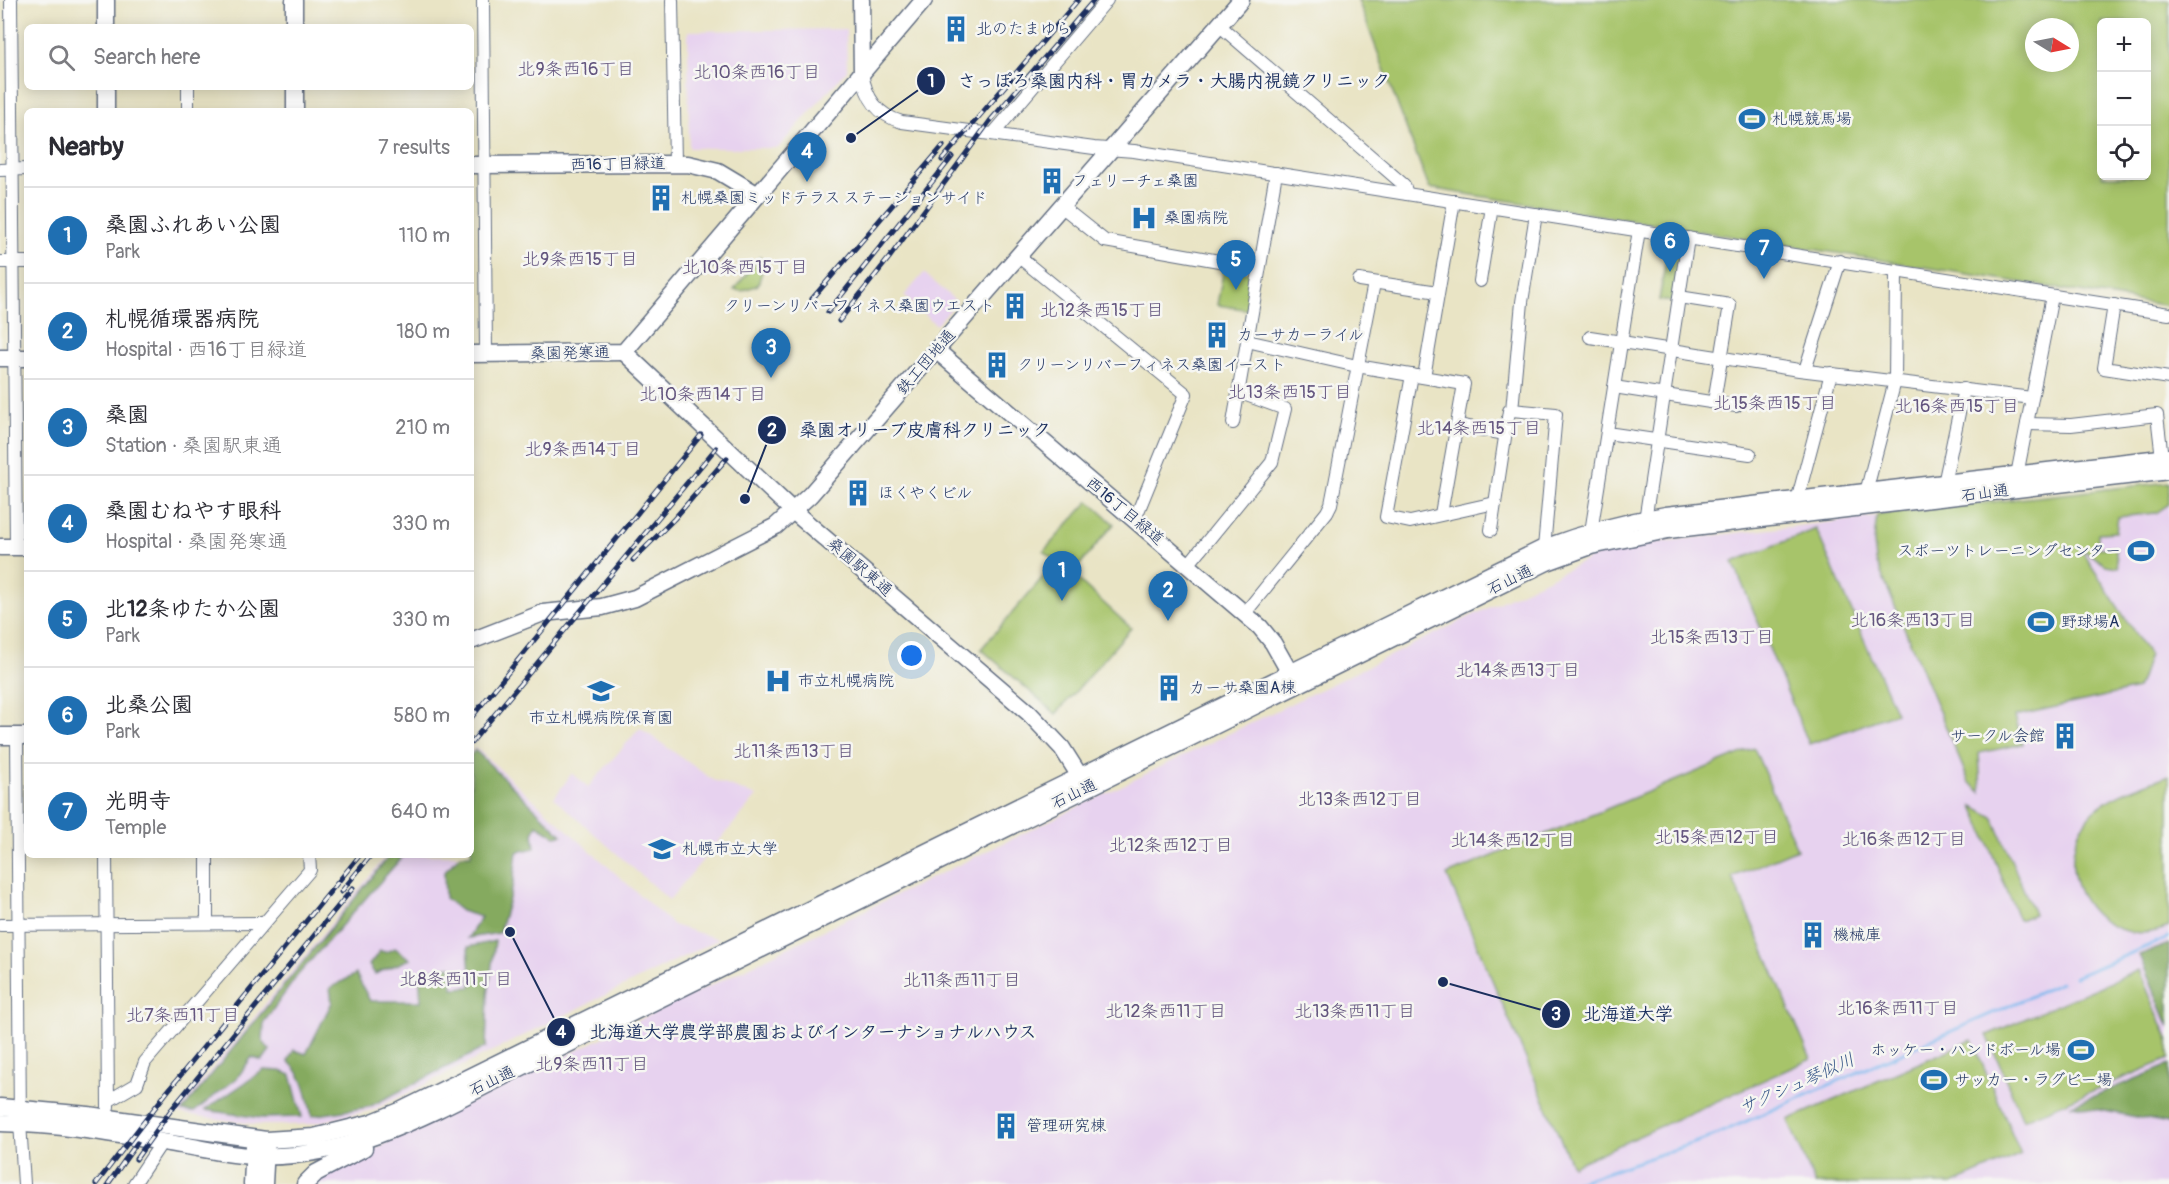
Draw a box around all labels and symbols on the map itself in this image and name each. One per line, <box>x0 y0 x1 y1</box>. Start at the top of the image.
building icon: 北のたまゆら <box>941 14 971 44</box>
north arrow <box>2025 18 2079 72</box>
place label: 北のたまゆら <box>976 19 1072 39</box>
district label: 北9条西16丁目 <box>518 58 634 81</box>
district label: 北10条西16丁目 <box>694 61 820 84</box>
callout: さっぽろ桑園内科・胃カメラ・大腸内視鏡クリニック <box>916 63 1402 99</box>
text: 1 <box>927 70 935 93</box>
text: さっぽろ桑園内科・胃カメラ・大腸内視鏡クリニック <box>958 70 1390 93</box>
sports icon: 札幌競馬場 <box>1737 104 1767 134</box>
place label: 札幌競馬場 <box>1772 109 1852 129</box>
pin: 4 <box>788 132 826 182</box>
street label: 西16丁目緑道 <box>570 153 666 175</box>
building icon: フェリーチェ桑園 <box>1037 166 1067 196</box>
place label: フェリーチェ桑園 <box>1072 171 1198 191</box>
building icon: 札幌桑園ミッドテラス ステーションサイド <box>646 183 676 213</box>
place label: 札幌桑園ミッドテラス ステーションサイド <box>681 188 988 208</box>
hospital icon: 桑園病院 <box>1129 203 1159 233</box>
place label: 桑園病院 <box>1164 208 1228 228</box>
pin: 6 <box>1650 222 1690 272</box>
pin: 7 <box>1744 230 1784 279</box>
pin: 5 <box>1216 240 1256 290</box>
district label: 北9条西15丁目 <box>522 248 638 271</box>
district label: 北10条西15丁目 <box>682 256 808 279</box>
building icon: クリーンリバーフィネス桑園ウエスト <box>1000 291 1030 321</box>
place label: クリーンリバーフィネス桑園ウエスト <box>724 296 995 316</box>
district label: 北12条西15丁目 <box>1040 299 1164 322</box>
building icon: カーサカーライル <box>1202 320 1232 350</box>
street label: 鉄工団地通 <box>892 325 960 399</box>
place label: カーサカーライル <box>1237 325 1364 345</box>
pin: 3 <box>752 328 790 378</box>
street label: 桑園発寒通 <box>530 342 610 364</box>
building icon: クリーンリバーフィネス桑園イースト <box>982 350 1012 380</box>
place label: クリーンリバーフィネス桑園イースト <box>1017 355 1286 375</box>
district label: 北13条西15丁目 <box>1228 381 1352 404</box>
district label: 北10条西14丁目 <box>640 383 766 406</box>
district label: 北15条西15丁目 <box>1713 392 1837 415</box>
district label: 北16条西15丁目 <box>1895 395 2019 418</box>
callout: 桑園オリーブ皮膚科クリニック <box>757 412 1063 448</box>
district label: 北14条西15丁目 <box>1417 417 1541 440</box>
text: 2 <box>767 419 777 442</box>
text: 桑園オリーブ皮膚科クリニック <box>799 419 1051 442</box>
district label: 北9条西14丁目 <box>525 438 641 461</box>
street label: 西16丁目緑道 <box>1082 473 1168 549</box>
building icon: ほくやくビル <box>843 478 873 508</box>
street label: 石山通 <box>1960 480 2010 506</box>
place label: ほくやくビル <box>878 483 973 503</box>
street label: 桑園駅東通 <box>823 533 897 601</box>
sports icon: スポーツトレーニングセンター <box>2126 536 2156 566</box>
place label: スポーツトレーニングセンター <box>1897 541 2121 561</box>
pin: 1 <box>1042 552 1082 601</box>
street label: 石山通 <box>1484 560 1536 600</box>
pin: 2 <box>1148 572 1188 621</box>
sports icon: 野球場A <box>2026 607 2056 637</box>
district label: 北16条西13丁目 <box>1851 609 1975 632</box>
place label: 野球場A <box>2061 612 2119 632</box>
district label: 北15条西13丁目 <box>1650 626 1774 649</box>
your location <box>897 641 926 670</box>
district label: 北14条西13丁目 <box>1456 659 1580 682</box>
hospital icon: 市立札幌病院 <box>763 666 793 696</box>
place label: 市立札幌病院 <box>798 671 894 691</box>
building icon: カーサ桑園A棟 <box>1154 673 1184 703</box>
school or university icon: 市立札幌病院保育園 <box>586 676 616 706</box>
place label: カーサ桑園A棟 <box>1189 678 1296 698</box>
place label: 市立札幌病院保育園 <box>529 708 673 728</box>
building icon: サークル会館 <box>2050 721 2080 751</box>
place label: サークル会館 <box>1950 726 2045 746</box>
district label: 北11条西13丁目 <box>733 740 855 763</box>
street label: 石山通 <box>1048 774 1100 814</box>
district label: 北13条西12丁目 <box>1298 788 1422 811</box>
district label: 北15条西12丁目 <box>1655 826 1779 849</box>
district label: 北16条西12丁目 <box>1842 828 1966 851</box>
district label: 北14条西12丁目 <box>1451 829 1575 852</box>
school or university icon: 札幌市立大学 <box>647 834 677 864</box>
district label: 北12条西12丁目 <box>1109 834 1233 857</box>
place label: 札幌市立大学 <box>682 839 778 859</box>
building icon: 機械庫 <box>1798 920 1828 950</box>
place label: 機械庫 <box>1833 925 1881 945</box>
district label: 北8条西11丁目 <box>399 968 513 991</box>
district label: 北11条西11丁目 <box>903 969 1021 992</box>
callout: 北海道大学 <box>1541 996 1685 1032</box>
district label: 北16条西11丁目 <box>1837 997 1959 1020</box>
district label: 北12条西11丁目 <box>1105 1000 1227 1023</box>
district label: 北13条西11丁目 <box>1294 1000 1416 1023</box>
text: 3 <box>1551 1003 1561 1026</box>
text: 北海道大学 <box>1583 1003 1673 1026</box>
district label: 北7条西11丁目 <box>126 1004 240 1027</box>
callout: 北海道大学農学部農園およびインターナショナルハウス <box>546 1014 1050 1050</box>
text: 4 <box>556 1021 567 1044</box>
text: 北海道大学農学部農園およびインターナショナルハウス <box>589 1021 1037 1044</box>
sports icon: ホッケー・ハンドボール場 <box>2066 1035 2096 1065</box>
place label: ホッケー・ハンドボール場 <box>1870 1040 2061 1060</box>
water label: サクシュ琴似川 <box>1736 1048 1858 1120</box>
district label: 北9条西11丁目 <box>535 1053 649 1076</box>
street label: 石山通 <box>466 1061 518 1101</box>
sports icon: サッカー・ラグビー場 <box>1919 1065 1949 1095</box>
place label: サッカー・ラグビー場 <box>1954 1070 2113 1090</box>
building icon: 管理研究棟 <box>991 1111 1021 1141</box>
place label: 管理研究棟 <box>1026 1116 1106 1136</box>

